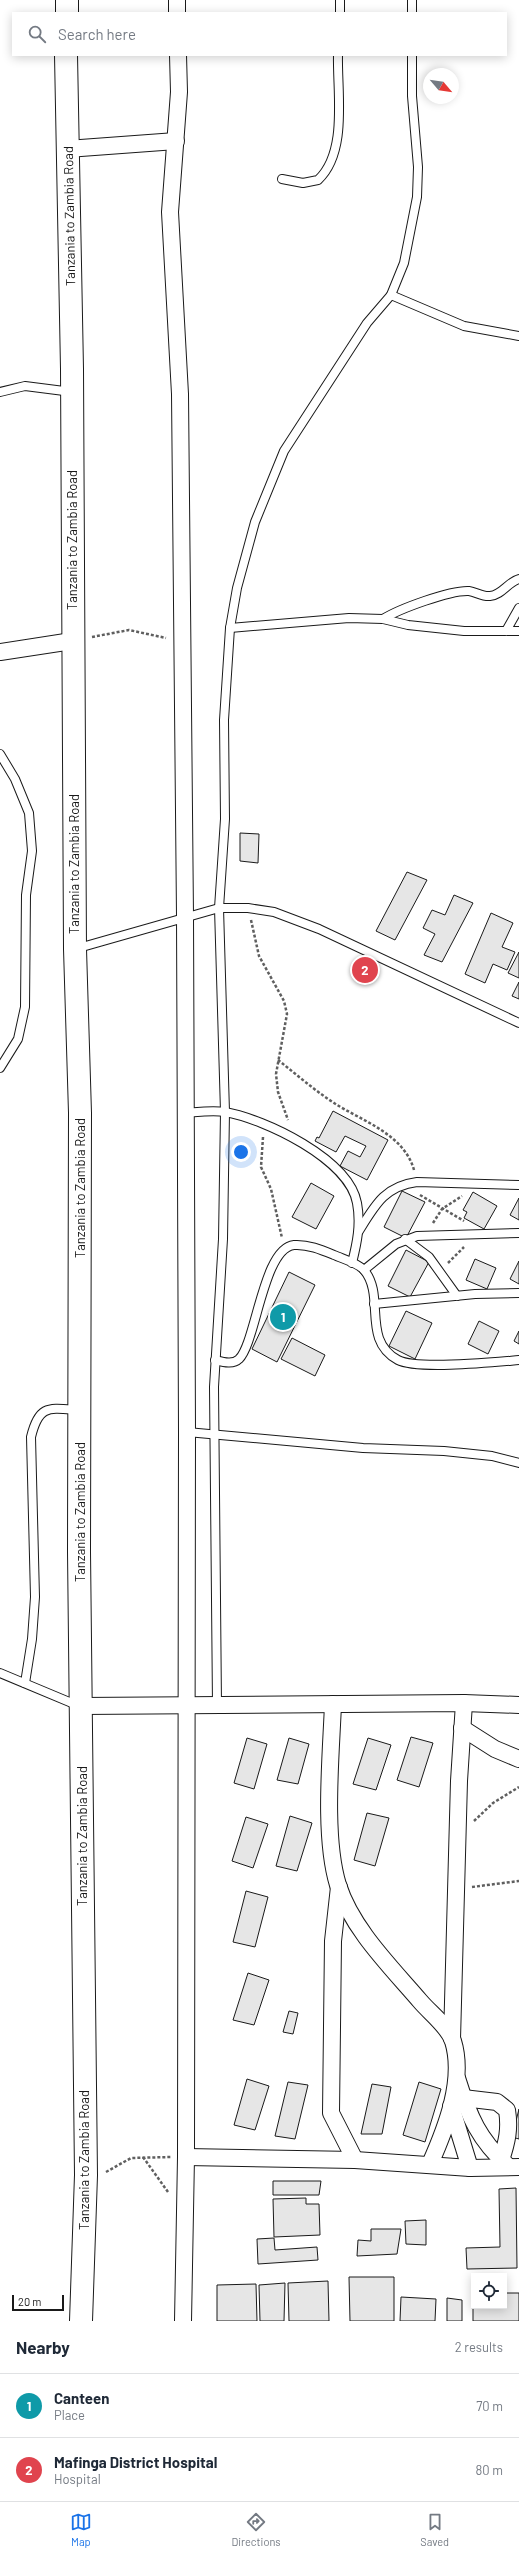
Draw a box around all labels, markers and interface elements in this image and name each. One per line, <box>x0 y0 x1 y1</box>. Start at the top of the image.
search box <box>12 12 507 56</box>
icon: search <box>26 23 48 45</box>
text: Search here <box>58 25 136 43</box>
north arrow <box>423 68 459 104</box>
street label: Tanzania to Zambia Road <box>60 146 78 286</box>
street label: Tanzania to Zambia Road <box>64 470 80 610</box>
street label: Tanzania to Zambia Road <box>66 794 82 934</box>
pin: 2 <box>352 955 378 985</box>
street label: Tanzania to Zambia Road <box>72 1118 88 1258</box>
your location <box>231 1142 251 1162</box>
pin: 1 <box>270 1302 296 1332</box>
street label: Tanzania to Zambia Road <box>72 1442 88 1582</box>
street label: Tanzania to Zambia Road <box>74 1766 90 1906</box>
street label: Tanzania to Zambia Road <box>76 2090 92 2230</box>
map controls <box>471 2273 507 2309</box>
button: locate <box>471 2273 507 2309</box>
scale bar <box>12 2293 64 2312</box>
text: 20 m <box>18 2295 41 2308</box>
text: Nearby <box>16 2337 70 2357</box>
text: 2 results <box>455 2339 503 2355</box>
text: Canteen <box>54 2389 109 2407</box>
text: 1 <box>27 2398 31 2414</box>
text: 70 m <box>476 2398 503 2414</box>
text: Place <box>54 2407 85 2423</box>
text: Mafinga District Hospital <box>54 2453 217 2471</box>
text: 2 <box>25 2462 33 2478</box>
text: 80 m <box>476 2462 503 2478</box>
text: Hospital <box>54 2471 101 2487</box>
tab: Map <box>70 2511 92 2548</box>
tab: Directions <box>231 2511 281 2548</box>
tab: Saved <box>420 2511 449 2548</box>

